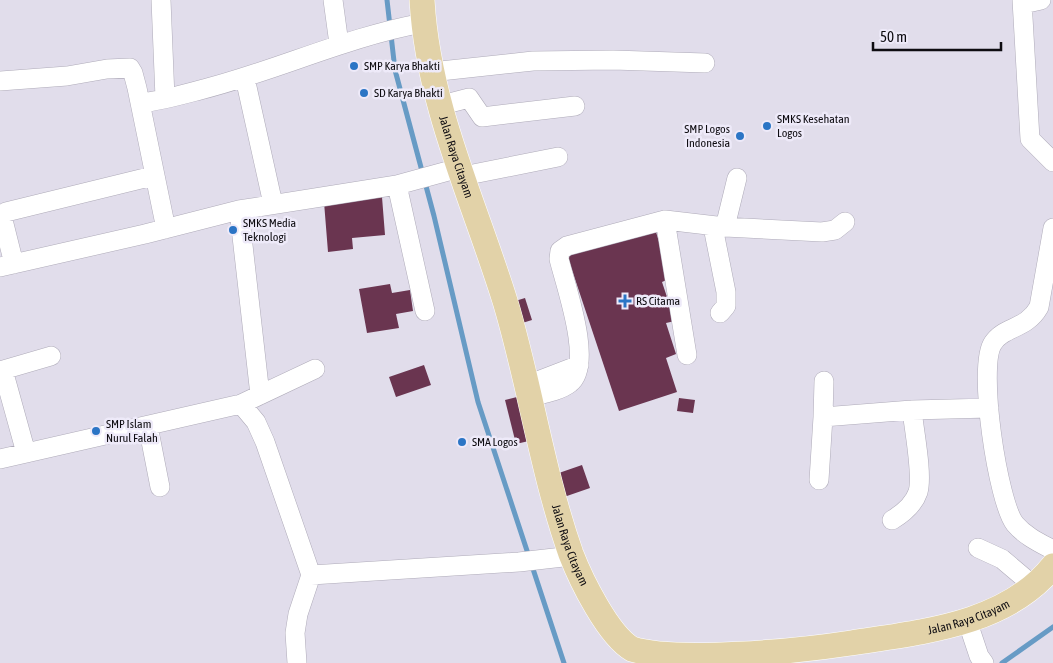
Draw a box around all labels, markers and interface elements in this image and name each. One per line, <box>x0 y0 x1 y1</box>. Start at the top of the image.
scale bar <box>873 20 1000 52</box>
text: 50 m <box>880 28 907 45</box>
place label: SMP Karya Bhakti <box>364 59 440 73</box>
marker: SMP Karya Bhakti <box>348 60 360 72</box>
place label: SD Karya Bhakti <box>374 86 443 100</box>
marker: SD Karya Bhakti <box>358 87 370 99</box>
place label: SMKS Kesehatan Logos <box>777 112 850 140</box>
street label: Jalan Raya Citayam <box>436 114 476 200</box>
marker: SMKS Kesehatan Logos <box>761 120 773 132</box>
place label: SMP Logos Indonesia <box>684 122 730 150</box>
marker: SMP Logos Indonesia <box>734 130 746 142</box>
place label: SMKS Media Teknologi <box>243 216 296 244</box>
marker: SMKS Media Teknologi <box>227 224 239 236</box>
marker: RS Citama <box>618 294 632 308</box>
place label: RS Citama <box>636 294 680 308</box>
place label: SMP Islam Nurul Falah <box>106 417 158 445</box>
marker: SMP Islam Nurul Falah <box>90 425 102 437</box>
place label: SMA Logos <box>472 435 518 449</box>
marker: SMA Logos <box>456 436 468 448</box>
street label: Jalan Raya Citayam <box>549 503 591 588</box>
street label: Jalan Raya Citayam <box>926 597 1012 637</box>

